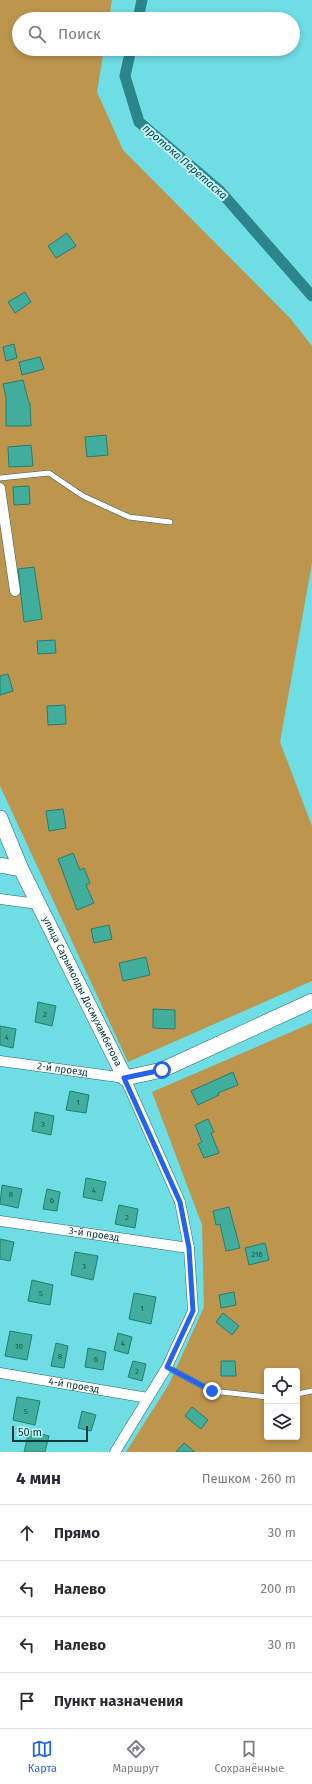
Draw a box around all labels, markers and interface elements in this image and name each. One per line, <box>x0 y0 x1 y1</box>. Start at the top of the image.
search box <box>12 12 300 56</box>
icon: search <box>26 23 48 45</box>
text: Поиск <box>58 25 101 43</box>
water label: протока Перетаска <box>140 122 230 202</box>
street label: улица Сарымолды Досмухамбетова <box>40 915 124 1068</box>
house number: 2 <box>43 1010 47 1019</box>
house number: 4 <box>5 1033 10 1042</box>
street label: 2-й проезд <box>36 1060 89 1079</box>
route start <box>153 1061 171 1079</box>
house number: 1 <box>76 1098 80 1107</box>
house number: 3 <box>41 1120 45 1129</box>
house number: 4 <box>92 1186 97 1195</box>
house number: 8 <box>9 1190 14 1199</box>
house number: 6 <box>50 1196 54 1205</box>
house number: 2 <box>125 1213 129 1222</box>
street label: 3-й проезд <box>68 1225 121 1244</box>
house number: 216 <box>251 1250 263 1259</box>
house number: 3 <box>82 1262 86 1271</box>
house number: 5 <box>39 1289 43 1298</box>
house number: 1 <box>140 1304 144 1313</box>
house number: 4 <box>121 1339 126 1348</box>
house number: 10 <box>15 1342 23 1351</box>
house number: 8 <box>58 1352 63 1361</box>
house number: 6 <box>94 1355 98 1364</box>
house number: 2 <box>135 1367 139 1376</box>
map controls <box>264 1368 300 1440</box>
button: locate <box>264 1368 300 1404</box>
street label: 4-й проезд <box>48 1375 101 1396</box>
route end <box>203 1382 221 1400</box>
button: layers <box>264 1404 300 1440</box>
house number: 5 <box>24 1407 28 1416</box>
scale bar <box>12 1424 88 1443</box>
text: 50 m <box>18 1426 42 1439</box>
text: 4 мин <box>16 1468 61 1489</box>
text: Пешком · 260 m <box>202 1471 296 1486</box>
icon: ahead <box>16 1522 38 1544</box>
text: Прямо <box>54 1524 100 1542</box>
text: 30 m <box>268 1525 296 1540</box>
icon: left <box>16 1578 38 1600</box>
text: Налево <box>54 1580 106 1598</box>
text: 200 m <box>260 1581 296 1596</box>
icon: left <box>16 1634 38 1656</box>
text: Налево <box>54 1636 106 1654</box>
text: 30 m <box>268 1637 296 1652</box>
icon: arrive <box>16 1690 38 1712</box>
text: Пункт назначения <box>54 1692 183 1710</box>
tab: Карта <box>28 1738 57 1775</box>
tab: Маршрут <box>112 1738 159 1775</box>
tab: Сохранённые <box>215 1738 284 1775</box>

